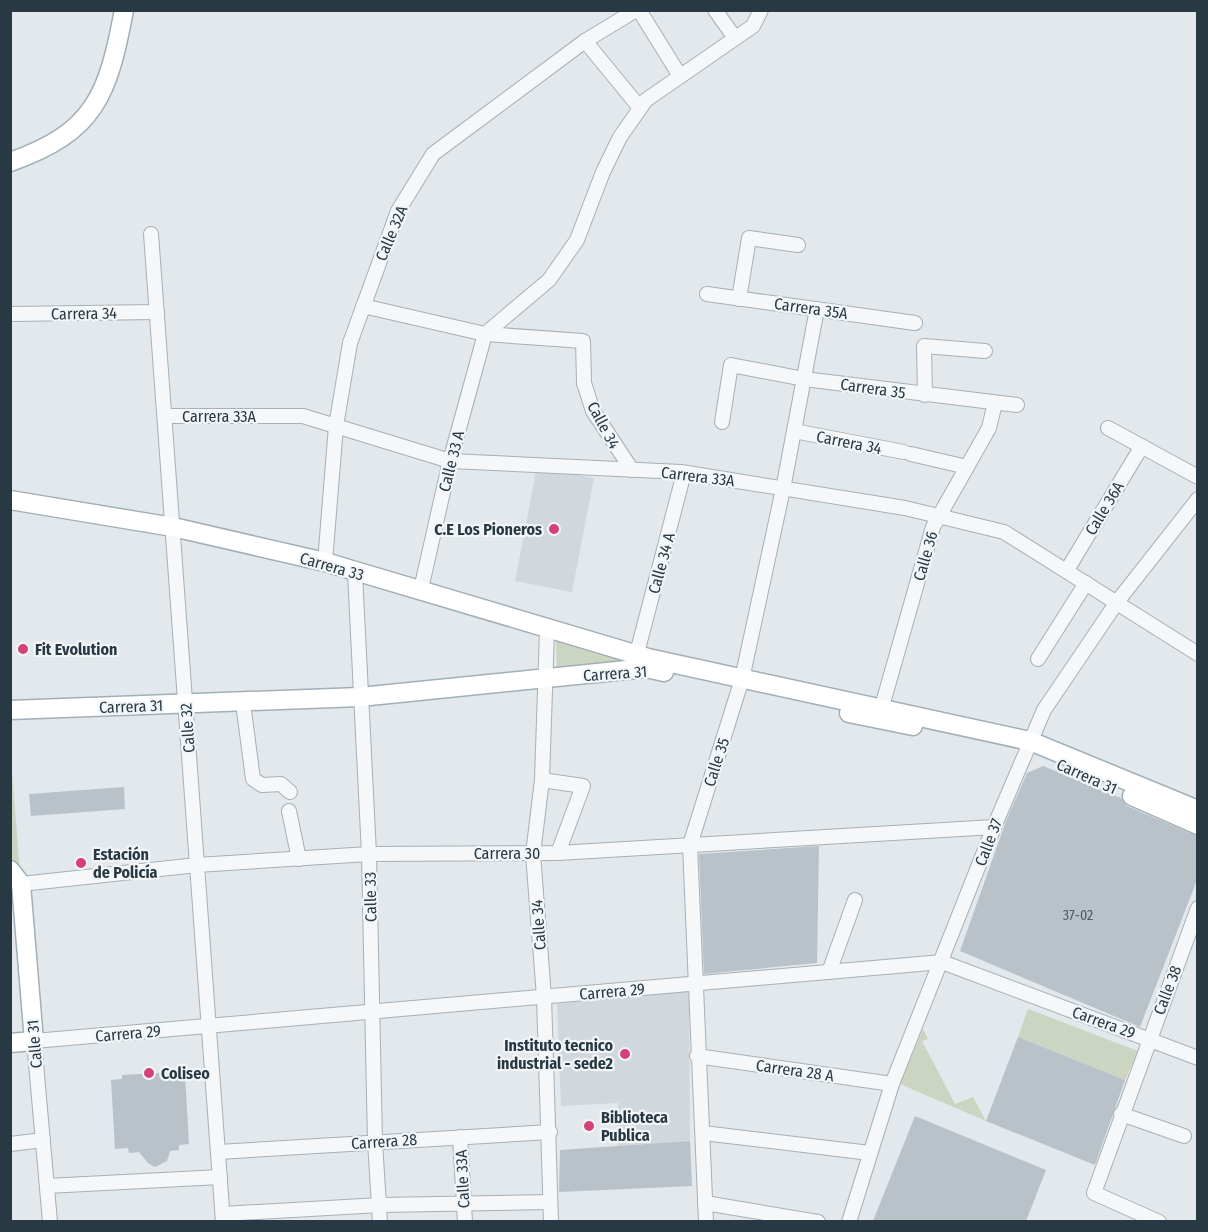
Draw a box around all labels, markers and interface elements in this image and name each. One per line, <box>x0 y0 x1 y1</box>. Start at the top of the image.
street label: Calle 32A <box>371 202 412 264</box>
street label: Carrera 35A <box>773 294 850 323</box>
street label: Carrera 34 <box>51 303 117 324</box>
street label: Carrera 35 <box>839 375 907 402</box>
street label: Calle 34 <box>583 398 624 452</box>
street label: Carrera 33A <box>182 407 257 426</box>
street label: Carrera 34 <box>815 427 883 458</box>
street label: Calle 33 A <box>435 428 468 494</box>
street label: Carrera 33A <box>660 463 736 491</box>
street label: Calle 36A <box>1081 477 1128 539</box>
place label: C.E Los Pioneros <box>434 520 542 539</box>
marker: C.E Los Pioneros <box>547 522 561 536</box>
street label: Calle 36 <box>909 529 942 583</box>
street label: Calle 34 A <box>644 530 679 596</box>
street label: Carrera 33 <box>298 548 366 585</box>
place label: Fit Evolution <box>35 640 117 659</box>
marker: Fit Evolution <box>16 642 30 656</box>
street label: Carrera 31 <box>582 662 648 685</box>
street label: Carrera 31 <box>99 696 163 717</box>
street label: Calle 32 <box>176 702 199 753</box>
street label: Calle 35 <box>700 735 733 789</box>
street label: Carrera 31 <box>1054 755 1120 798</box>
street label: Calle 37 <box>971 815 1006 869</box>
street label: Carrera 30 <box>474 844 540 863</box>
place label: Estación de Policía <box>93 845 158 882</box>
marker: Estación de Policía <box>74 856 88 870</box>
street label: Calle 33 <box>361 872 380 922</box>
street label: Calle 34 <box>527 899 550 951</box>
house number: 37-02 <box>1063 907 1093 924</box>
street label: Calle 38 <box>1149 963 1185 1017</box>
street label: Carrera 29 <box>578 979 646 1004</box>
street label: Carrera 29 <box>1070 1002 1138 1043</box>
street label: Calle 31 <box>23 1019 46 1069</box>
street label: Carrera 29 <box>94 1021 162 1046</box>
place label: Instituto tecnico industrial - sede2 <box>497 1036 614 1073</box>
marker: Instituto tecnico industrial - sede2 <box>618 1047 632 1061</box>
street label: Carrera 28 A <box>755 1056 836 1085</box>
place label: Coliseo <box>161 1064 210 1083</box>
marker: Coliseo <box>142 1066 156 1080</box>
place label: Biblioteca Publica <box>601 1108 668 1145</box>
marker: Biblioteca Publica <box>582 1119 596 1133</box>
street label: Carrera 28 <box>350 1130 418 1153</box>
street label: Calle 33A <box>451 1149 474 1209</box>

